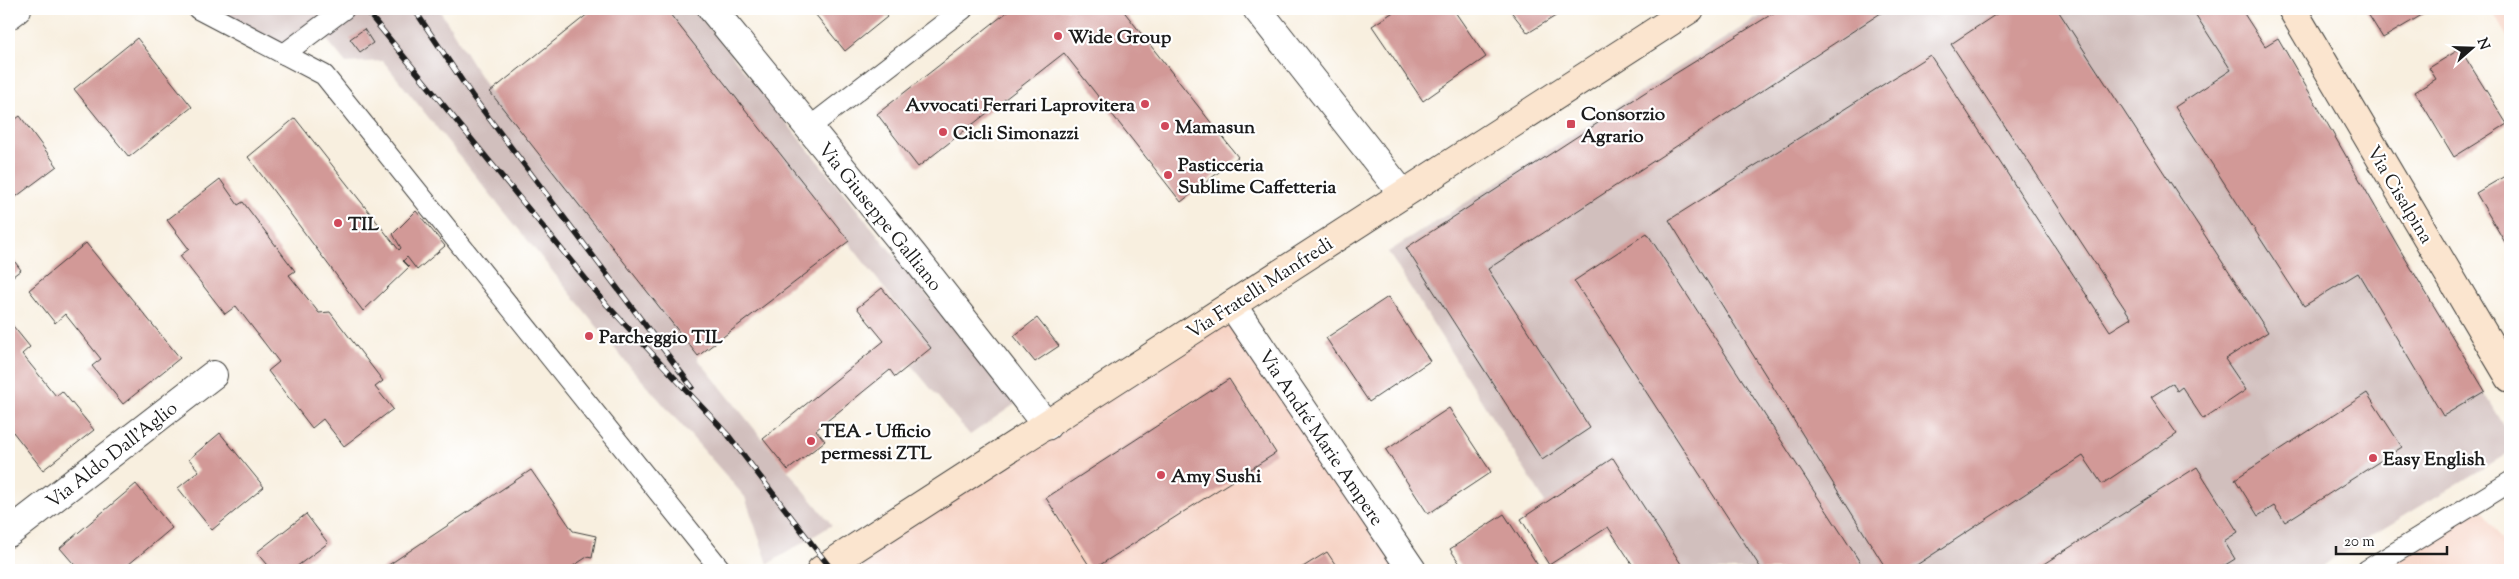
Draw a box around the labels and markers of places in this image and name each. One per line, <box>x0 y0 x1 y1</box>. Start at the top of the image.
place label: Wide Group <box>1068 25 1172 52</box>
marker: Wide Group <box>1052 30 1064 42</box>
place label: Avvocati Ferrari Laprovitera <box>905 93 1135 120</box>
marker: Avvocati Ferrari Laprovitera <box>1139 98 1151 110</box>
place label: Consorzio Agrario <box>1581 102 1666 151</box>
place label: Mamasun <box>1175 115 1256 142</box>
marker: Consorzio Agrario <box>1565 118 1577 130</box>
marker: Mamasun <box>1159 120 1171 132</box>
place label: Cicli Simonazzi <box>953 121 1080 148</box>
marker: Cicli Simonazzi <box>937 126 949 138</box>
place label: Pasticceria Sublime Caffetteria <box>1178 153 1337 202</box>
marker: Pasticceria Sublime Caffetteria <box>1162 169 1174 181</box>
place label: TIL <box>348 212 380 239</box>
marker: TIL <box>332 217 344 229</box>
place label: Parcheggio TIL <box>599 325 723 352</box>
marker: Parcheggio TIL <box>583 330 595 342</box>
place label: TEA - Ufficio permessi ZTL <box>821 419 932 468</box>
marker: TEA - Ufficio permessi ZTL <box>805 435 817 447</box>
place label: Easy English <box>2383 447 2486 474</box>
marker: Easy English <box>2367 452 2379 464</box>
place label: Amy Sushi <box>1171 464 1262 491</box>
marker: Amy Sushi <box>1155 469 1167 481</box>

